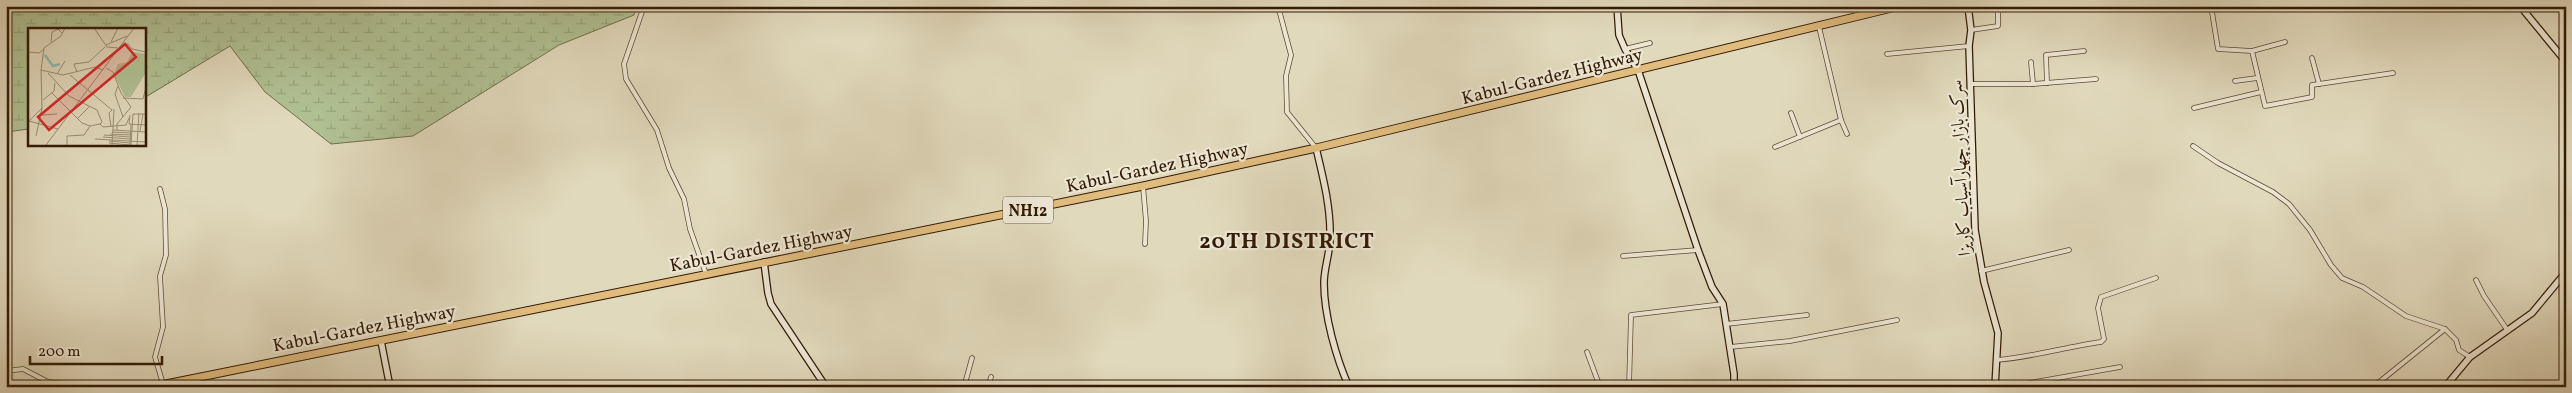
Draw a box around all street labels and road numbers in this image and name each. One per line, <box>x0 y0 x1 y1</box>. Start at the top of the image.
street label: Kabul-Gardez Highway <box>1459 43 1646 112</box>
street label: سرک بازار چهارآسیاب کاریزا <box>1944 79 1979 257</box>
street label: Kabul-Gardez Highway <box>1064 137 1251 200</box>
road number: NH12 <box>1003 196 1053 224</box>
street label: Kabul-Gardez Highway <box>668 219 855 279</box>
street label: Kabul-Gardez Highway <box>271 299 458 359</box>

